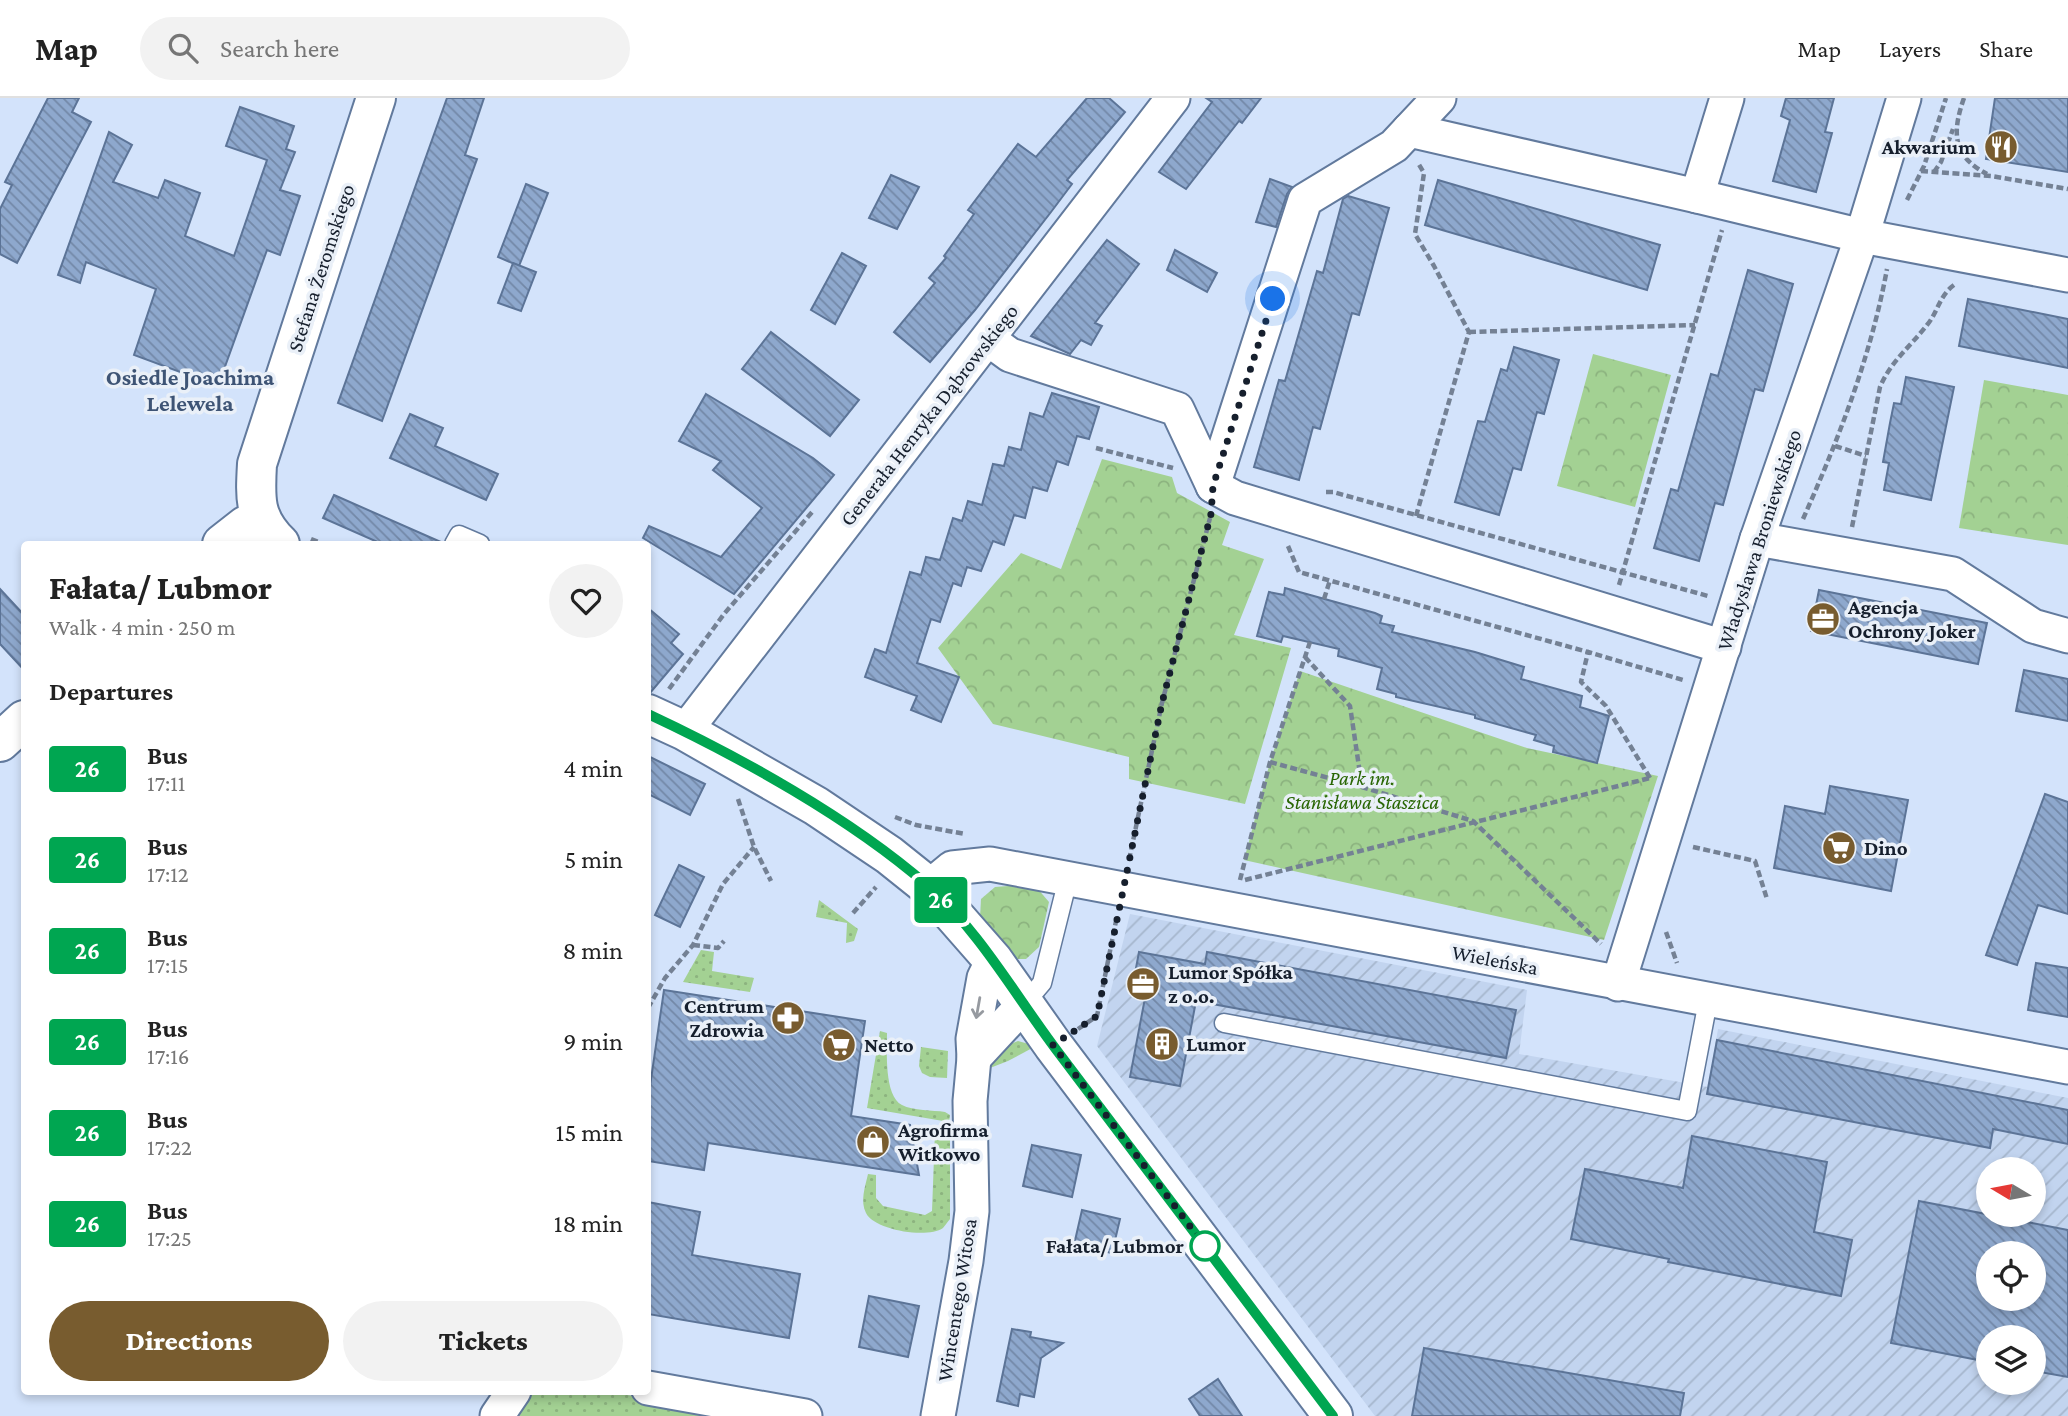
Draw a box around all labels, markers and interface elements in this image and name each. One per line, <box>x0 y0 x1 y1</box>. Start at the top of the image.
search box <box>140 17 630 80</box>
icon: search <box>164 29 202 67</box>
text: Map <box>35 30 98 67</box>
text: Search here <box>220 34 339 63</box>
text: Map <box>1797 35 1841 62</box>
text: Layers <box>1879 35 1941 62</box>
text: Share <box>1979 35 2033 62</box>
restaurant icon: Akwarium <box>1982 128 2020 166</box>
place label: Akwarium <box>1881 135 1976 159</box>
street label: Stefana Żeromskiego <box>283 181 359 355</box>
your location <box>1255 281 1290 316</box>
street label: Generała Henryka Dąbrowskiego <box>835 299 1023 531</box>
district label: Osiedle Joachima Lelewela <box>106 364 275 416</box>
street label: Władysława Broniewskiego <box>1712 426 1806 654</box>
button: heart <box>549 564 623 638</box>
text: Fałata/ Lubmor <box>49 569 272 606</box>
place label: Agencja Ochrony Joker <box>1847 595 1977 643</box>
office icon: Agencja Ochrony Joker <box>1804 600 1842 638</box>
text: Walk · 4 min · 250 m <box>49 614 236 640</box>
text: Departures <box>49 677 173 706</box>
text: Bus <box>147 741 188 770</box>
text: 4 min <box>563 754 623 783</box>
text: 26 <box>75 755 100 782</box>
park label: Park im. Stanisława Staszica <box>1285 766 1439 814</box>
text: 17:11 <box>147 770 185 796</box>
supermarket icon: Dino <box>1820 829 1858 867</box>
text: Bus <box>147 832 188 861</box>
place label: Dino <box>1864 836 1908 860</box>
text: 5 min <box>564 845 623 874</box>
text: 26 <box>75 846 100 873</box>
text: 17:12 <box>147 861 189 887</box>
line badge: 26 <box>909 877 972 923</box>
text: 26 <box>928 886 954 913</box>
text: Bus <box>147 923 188 952</box>
text: 8 min <box>562 936 623 965</box>
text: 26 <box>75 937 100 964</box>
street label: Wieleńska <box>1450 940 1541 980</box>
text: 17:15 <box>147 952 189 978</box>
place label: Lumor Spółka z o.o. <box>1168 960 1294 1008</box>
office icon: Lumor Spółka z o.o. <box>1124 965 1162 1003</box>
place label: Centrum Zdrowia <box>684 994 765 1042</box>
one-way arrow <box>971 996 984 1019</box>
pharmacy icon: Centrum Zdrowia <box>769 999 807 1037</box>
text: Bus <box>147 1014 188 1043</box>
building icon: Lumor <box>1143 1025 1181 1063</box>
supermarket icon: Netto <box>820 1026 858 1064</box>
text: 9 min <box>563 1027 623 1056</box>
text: 26 <box>75 1028 100 1055</box>
place label: Lumor <box>1186 1032 1247 1056</box>
place label: Netto <box>864 1033 914 1057</box>
text: 17:16 <box>147 1043 189 1069</box>
text: Bus <box>147 1105 188 1134</box>
text: 15 min <box>556 1118 623 1147</box>
place label: Agrofirma Witkowo <box>897 1118 989 1166</box>
text: 26 <box>75 1119 100 1146</box>
shop icon: Agrofirma Witkowo <box>854 1123 892 1161</box>
text: 17:22 <box>147 1134 192 1160</box>
north arrow <box>1976 1157 2046 1227</box>
map controls <box>1976 1157 2046 1395</box>
text: Bus <box>147 1196 188 1225</box>
text: 18 min <box>554 1209 623 1238</box>
text: 26 <box>75 1210 100 1237</box>
street label: Wincentego Witosa <box>932 1216 982 1383</box>
text: 17:25 <box>147 1225 192 1251</box>
marker: Fałata/ Lubmor <box>1190 1231 1220 1261</box>
place label: Fałata/ Lubmor <box>1046 1234 1185 1258</box>
button: locate <box>1976 1241 2046 1311</box>
button: Directions <box>49 1301 329 1381</box>
button: Tickets <box>343 1301 623 1381</box>
button: layers <box>1976 1325 2046 1395</box>

